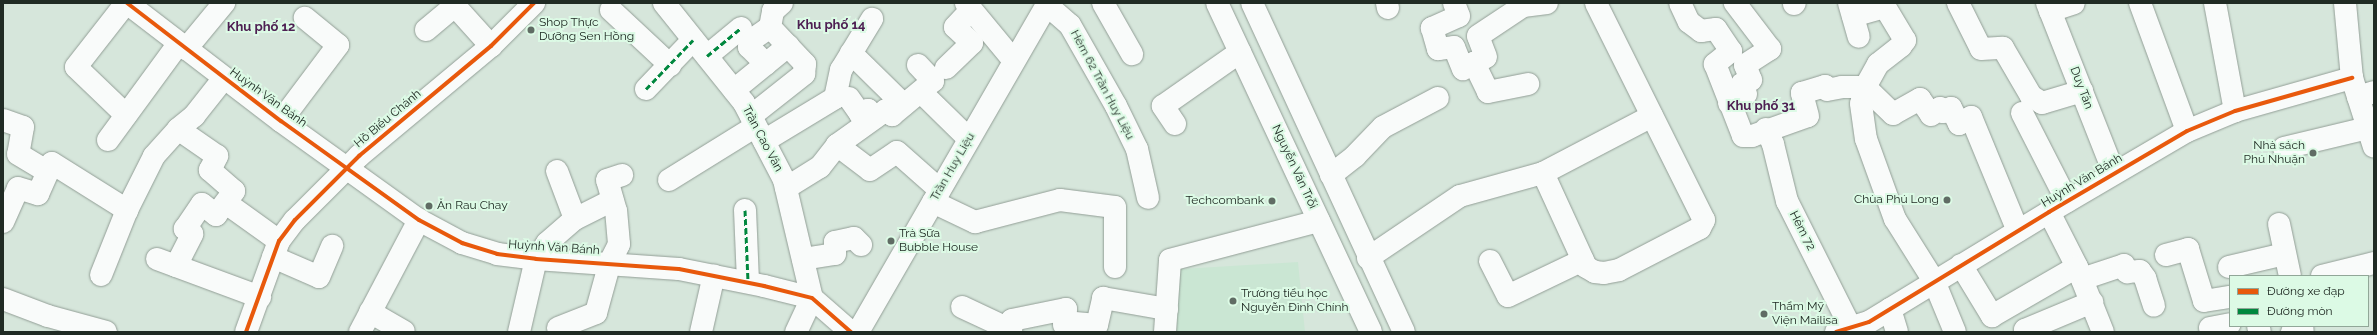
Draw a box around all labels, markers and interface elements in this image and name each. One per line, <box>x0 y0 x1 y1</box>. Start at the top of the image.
place label: Shop Thực Dưỡng Sen Hồng <box>539 16 634 44</box>
district label: Khu phố 14 <box>797 17 865 33</box>
district label: Khu phố 12 <box>227 19 295 35</box>
marker: Shop Thực Dưỡng Sen Hồng <box>526 25 536 35</box>
street label: Hẻm 62 Trần Huy Liệu <box>1067 27 1137 143</box>
street label: Duy Tân <box>2066 64 2096 112</box>
street label: Huỳnh Văn Bánh <box>226 65 310 131</box>
street label: Hồ Biểu Chánh <box>352 87 424 151</box>
district label: Khu phố 31 <box>1727 98 1795 114</box>
street label: Trần Cao Vân <box>738 103 786 175</box>
street label: Nguyễn Văn Trỗi <box>1268 122 1320 212</box>
street label: Trần Huy Liệu <box>928 130 978 204</box>
place label: Nhà sách Phú Nhuận <box>2243 139 2305 167</box>
marker: Nhà sách Phú Nhuận <box>2308 148 2318 158</box>
street label: Huỳnh Văn Bánh <box>2039 151 2125 211</box>
place label: Chùa Phú Long <box>1854 193 1939 207</box>
place label: Techcombank <box>1185 194 1264 208</box>
marker: Chùa Phú Long <box>1942 195 1952 205</box>
marker: Techcombank <box>1267 196 1277 206</box>
place label: Ăn Rau Chay <box>437 199 508 213</box>
marker: Ăn Rau Chay <box>424 201 434 211</box>
street label: Hẻm 72 <box>1786 209 1818 253</box>
place label: Trà Sữa Bubble House <box>899 227 978 255</box>
marker: Trà Sữa Bubble House <box>886 236 896 246</box>
street label: Huỳnh Văn Bánh <box>508 238 600 258</box>
legend <box>2229 275 2369 327</box>
text: Đường xe đạp <box>2267 284 2345 298</box>
place label: Trường tiểu học Nguyễn Đình Chính <box>1241 287 1348 315</box>
marker: Trường tiểu học Nguyễn Đình Chính <box>1228 296 1238 306</box>
place label: Thẩm Mỹ Viện Mailisa <box>1772 300 1838 328</box>
text: Đường mòn <box>2267 304 2333 318</box>
marker: Thẩm Mỹ Viện Mailisa <box>1759 309 1769 319</box>

